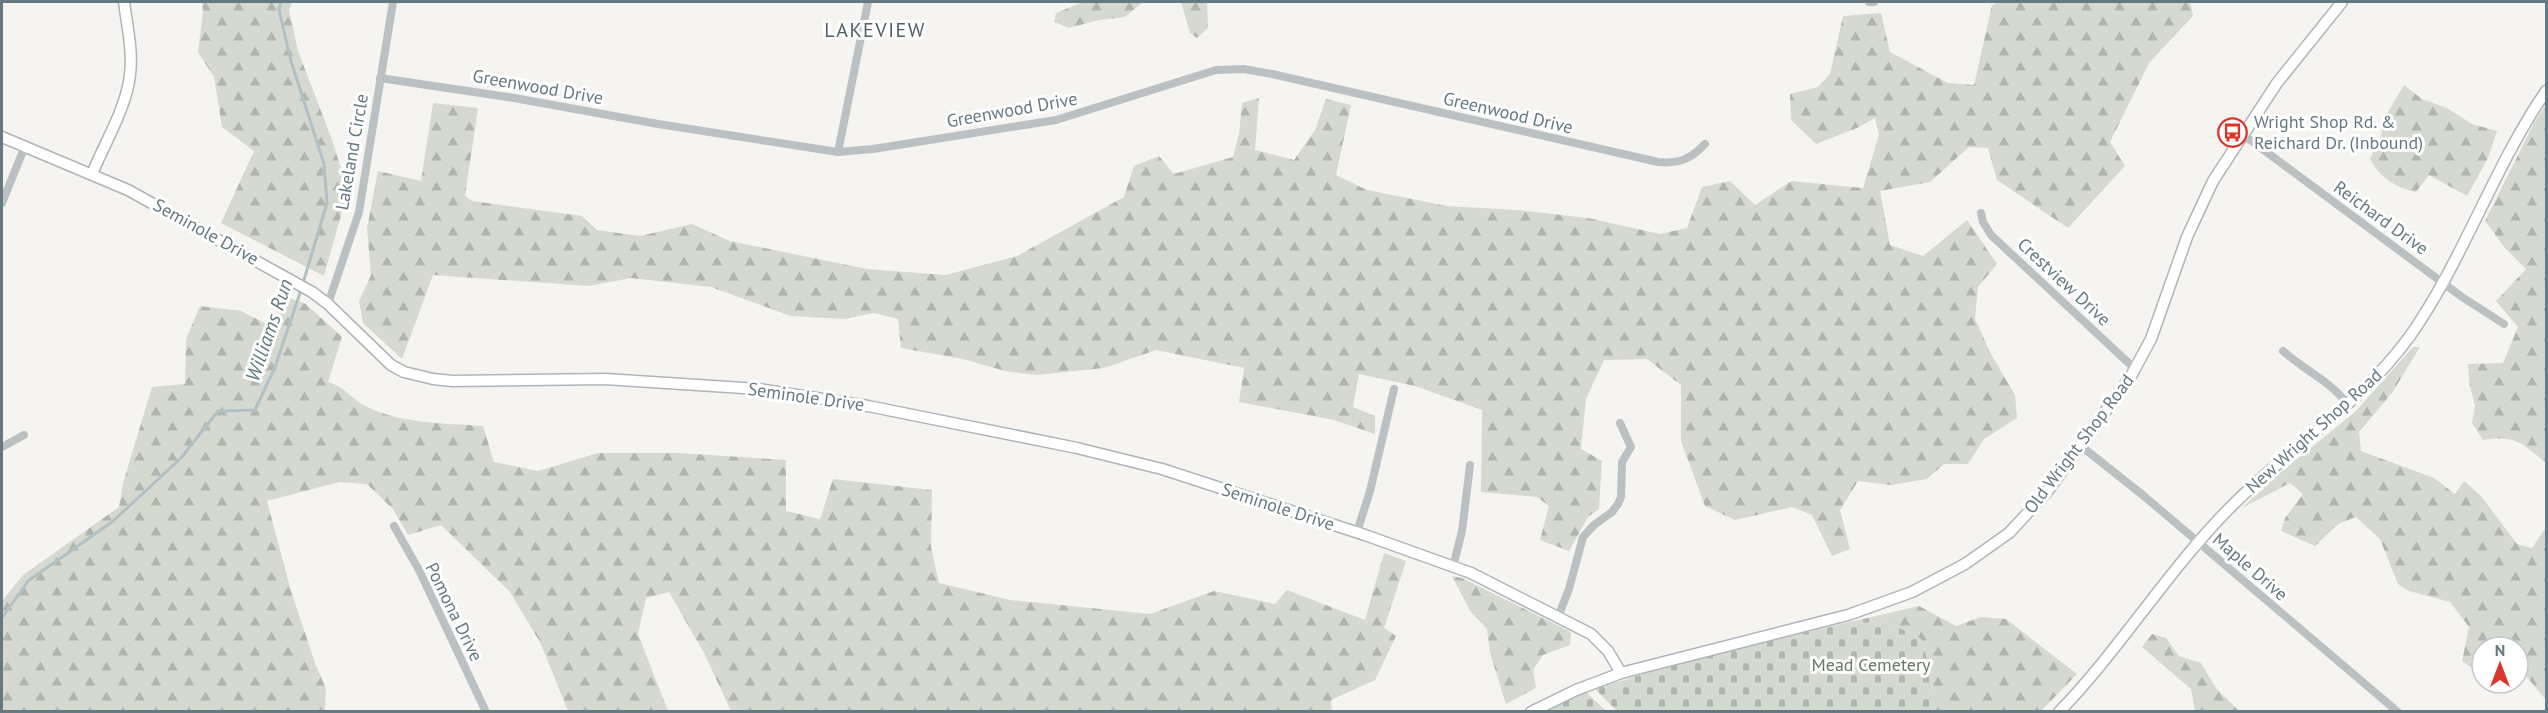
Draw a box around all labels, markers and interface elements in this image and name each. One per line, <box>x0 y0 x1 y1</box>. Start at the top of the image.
district label: LAKEVIEW <box>824 17 926 43</box>
street label: Greenwood Drive <box>471 64 605 109</box>
street label: Greenwood Drive <box>1441 86 1575 139</box>
street label: Greenwood Drive <box>945 87 1079 132</box>
street label: Lakeland Circle <box>330 92 373 212</box>
place label: Wright Shop Rd. & Reichard Dr. (Inbound) <box>2254 110 2423 154</box>
bus stop icon: Wright Shop Rd. & Reichard Dr. (Inbound) <box>2217 116 2249 148</box>
street label: Reichard Drive <box>2329 175 2433 260</box>
street label: Seminole Drive <box>149 193 263 270</box>
street label: Crestview Drive <box>2013 233 2116 331</box>
water label: Williams Run <box>239 275 299 385</box>
street label: New Wright Shop Road <box>2241 363 2387 498</box>
street label: Old Wright Shop Road <box>2019 369 2139 518</box>
street label: Seminole Drive <box>746 377 866 416</box>
street label: Seminole Drive <box>1219 477 1337 536</box>
street label: Maple Drive <box>2208 528 2293 606</box>
street label: Pomona Drive <box>421 559 488 665</box>
north arrow <box>2470 635 2530 695</box>
text: N <box>2495 640 2505 660</box>
park label: Mead Cemetery <box>1812 653 1931 676</box>

